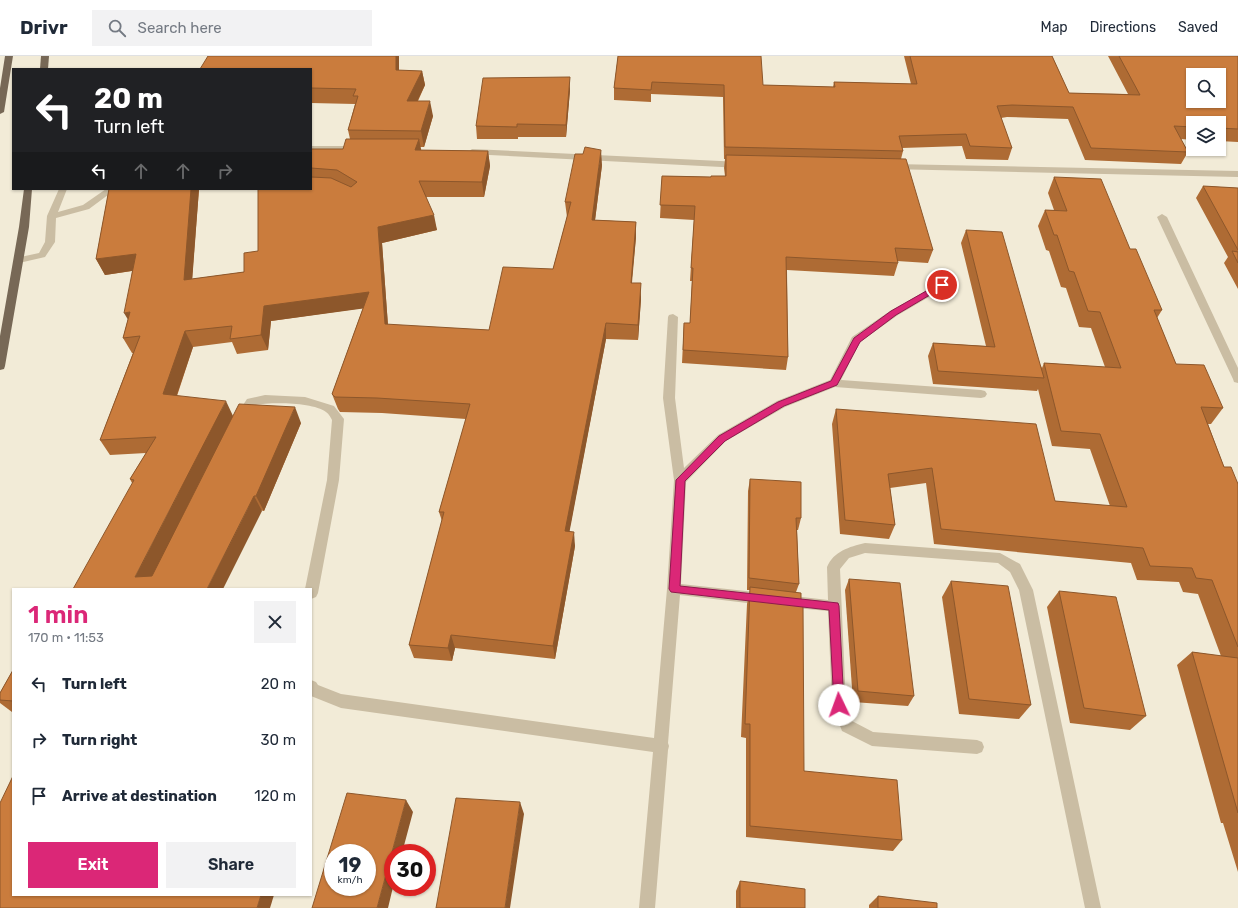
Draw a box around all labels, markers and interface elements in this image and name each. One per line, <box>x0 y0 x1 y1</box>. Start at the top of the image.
search box <box>92 10 372 46</box>
text: Drivr <box>20 16 68 39</box>
icon: search <box>106 17 128 39</box>
text: Search here <box>138 19 222 37</box>
text: Map <box>1041 19 1068 36</box>
text: Directions <box>1090 19 1156 36</box>
text: Saved <box>1178 19 1218 36</box>
map controls <box>1186 68 1226 156</box>
button: search <box>1186 68 1226 108</box>
text: 20 m <box>94 82 163 115</box>
icon: left <box>28 84 80 136</box>
text: Turn left <box>94 116 164 138</box>
button: layers <box>1186 116 1226 156</box>
icon: left <box>88 160 110 182</box>
icon: ahead <box>130 160 152 182</box>
icon: ahead <box>172 160 194 182</box>
icon: right <box>214 160 236 182</box>
pin <box>925 268 959 302</box>
icon: arrive <box>931 274 953 296</box>
text: 1 min <box>28 601 88 629</box>
button: close <box>254 601 296 643</box>
text: 170 m · 11:53 <box>28 630 104 645</box>
icon: left <box>28 673 50 695</box>
text: Turn left <box>62 675 127 693</box>
text: 20 m <box>261 675 296 693</box>
position arrow <box>818 684 860 726</box>
icon: right <box>28 729 50 751</box>
text: Turn right <box>62 731 137 749</box>
text: 30 m <box>260 731 296 749</box>
icon: arrive <box>28 785 50 807</box>
text: Arrive at destination <box>62 787 217 805</box>
text: 120 m <box>254 787 296 805</box>
button: Exit <box>28 842 158 888</box>
button: Share <box>166 842 296 888</box>
speed limit sign: 30 <box>384 844 436 896</box>
text: 19 <box>339 853 361 877</box>
text: km/h <box>338 874 362 886</box>

